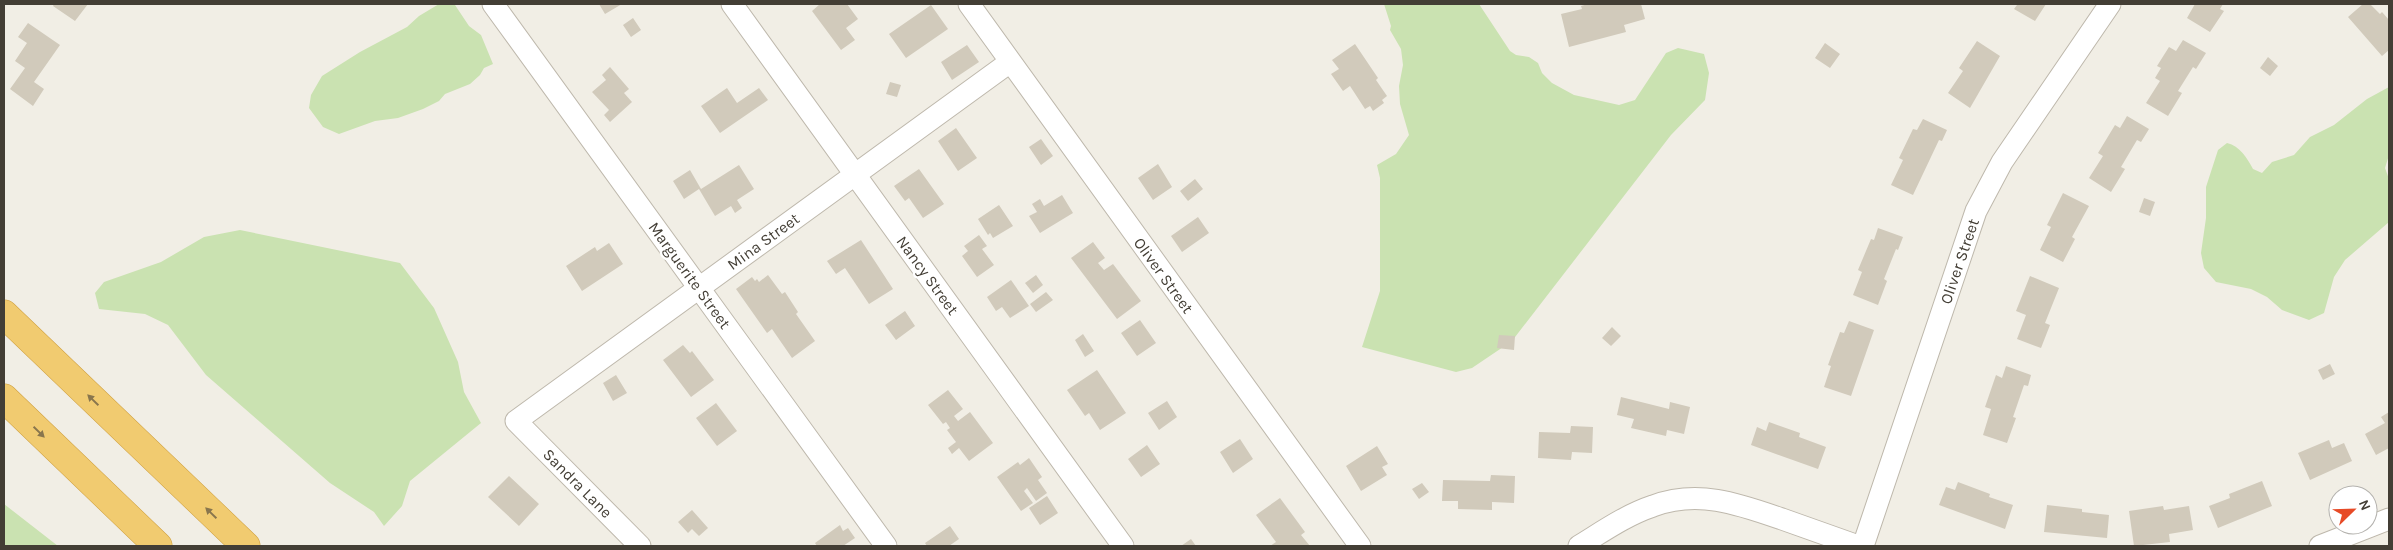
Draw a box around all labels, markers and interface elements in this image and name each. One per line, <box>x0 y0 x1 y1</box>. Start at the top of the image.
street label: Mina Street <box>724 209 803 274</box>
street label: Oliver Street <box>1936 216 1983 306</box>
street label: Marguerite Street <box>644 218 735 332</box>
street label: Nancy Street <box>893 232 963 318</box>
street label: Oliver Street <box>1130 234 1198 317</box>
one-way arrow <box>88 394 100 406</box>
one-way arrow <box>33 426 45 438</box>
street label: Sandra Lane <box>539 445 616 522</box>
north arrow <box>2328 485 2378 535</box>
text: N <box>2355 497 2374 513</box>
one-way arrow <box>205 507 217 519</box>

